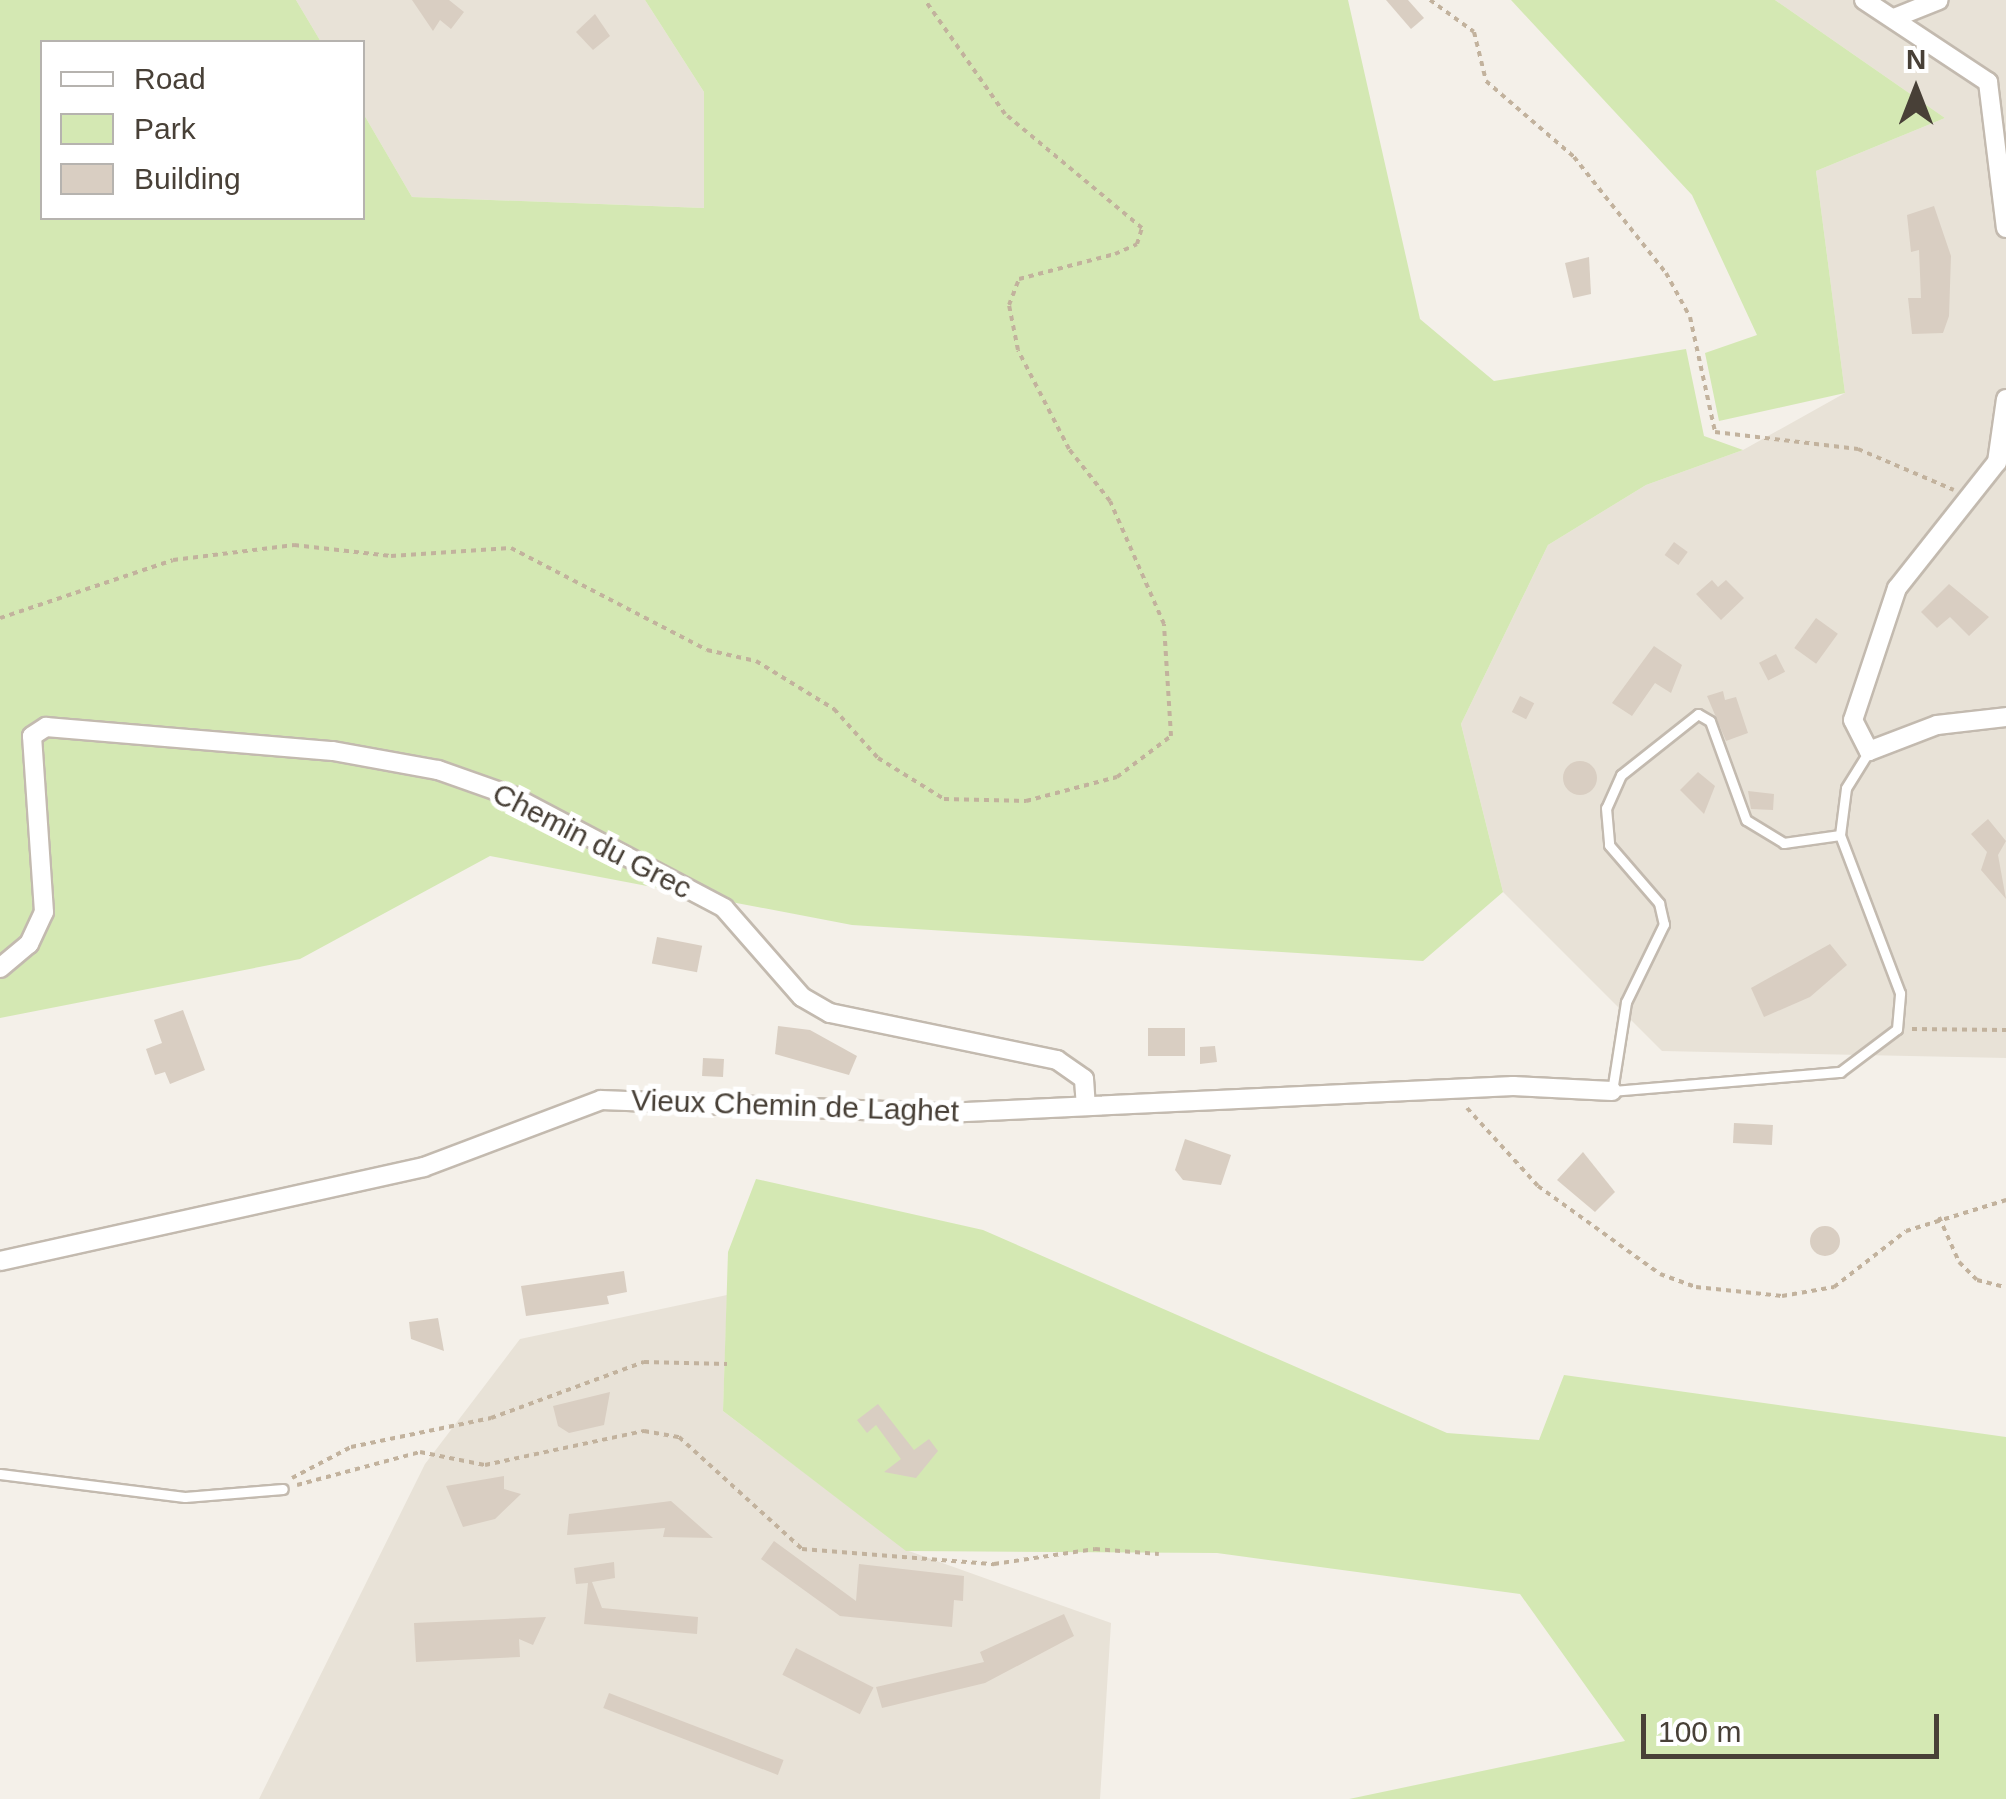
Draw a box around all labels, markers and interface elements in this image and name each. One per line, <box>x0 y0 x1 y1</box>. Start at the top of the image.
legend <box>40 40 365 220</box>
north arrow <box>1866 40 1966 140</box>
text: N <box>1906 44 1926 75</box>
text: Road <box>134 62 206 95</box>
text: Park <box>134 112 196 145</box>
text: Building <box>134 162 241 195</box>
street label: Chemin du Grec <box>487 775 697 907</box>
street label: Vieux Chemin de Laghet <box>630 1082 960 1130</box>
scale bar <box>1646 1694 1944 1756</box>
text: 100 m <box>1658 1715 1741 1748</box>

